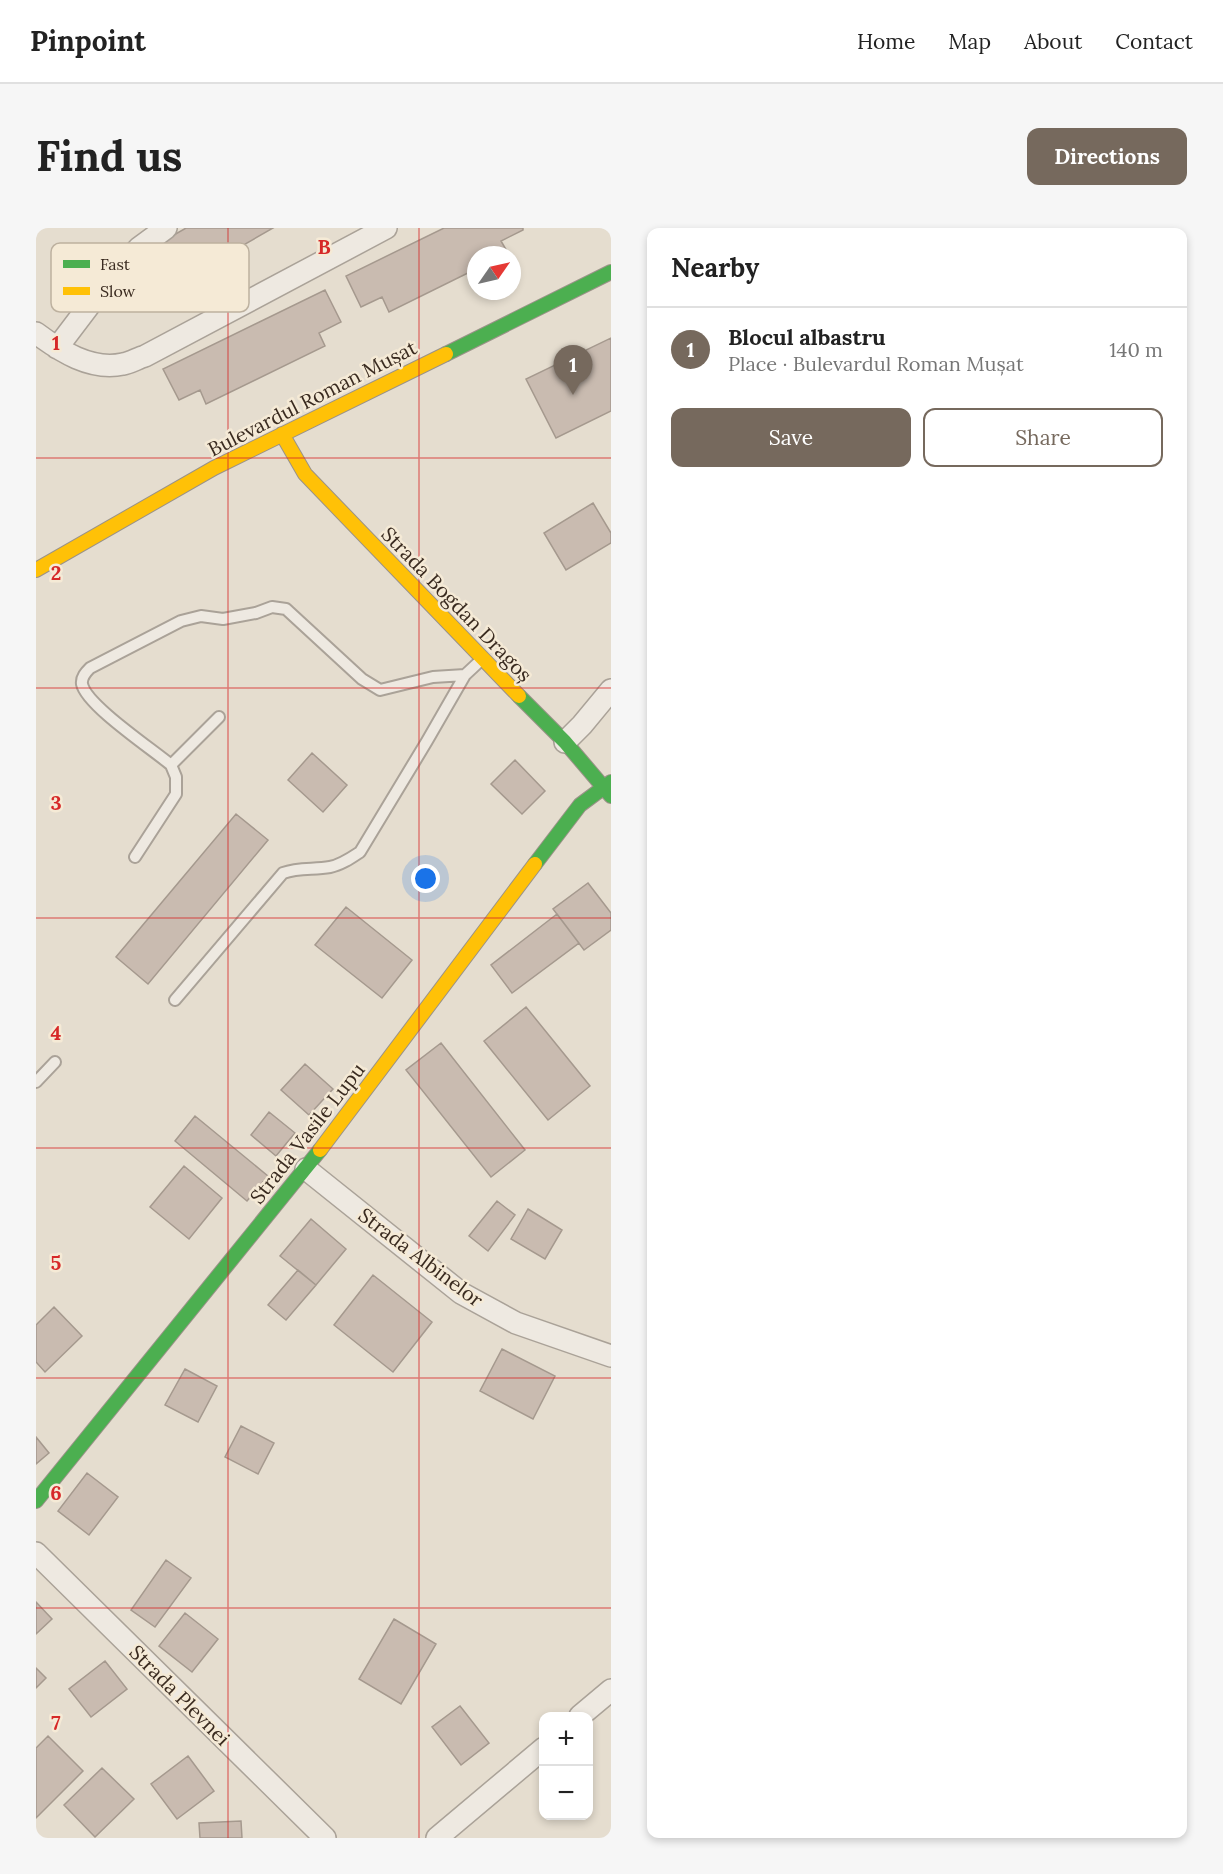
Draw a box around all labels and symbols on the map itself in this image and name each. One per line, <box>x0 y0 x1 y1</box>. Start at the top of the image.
text: B <box>317 234 331 259</box>
legend <box>51 243 249 312</box>
north arrow <box>467 246 521 300</box>
text: Fast <box>100 254 131 274</box>
text: Slow <box>100 281 136 301</box>
text: 1 <box>52 330 60 355</box>
street label: Bulevardul Roman Mușat <box>203 334 421 462</box>
pin: 1 <box>554 346 592 395</box>
street label: Strada Bogdan Dragoș <box>377 521 537 687</box>
text: 2 <box>51 560 61 585</box>
text: 3 <box>50 790 62 815</box>
your location <box>411 864 440 893</box>
text: 4 <box>51 1020 62 1045</box>
street label: Strada Vasile Lupu <box>244 1057 370 1209</box>
street label: Strada Albinelor <box>354 1202 488 1312</box>
text: 5 <box>51 1250 62 1275</box>
text: 6 <box>50 1480 62 1505</box>
street label: Strada Plevnei <box>124 1639 236 1751</box>
text: 7 <box>51 1710 61 1735</box>

